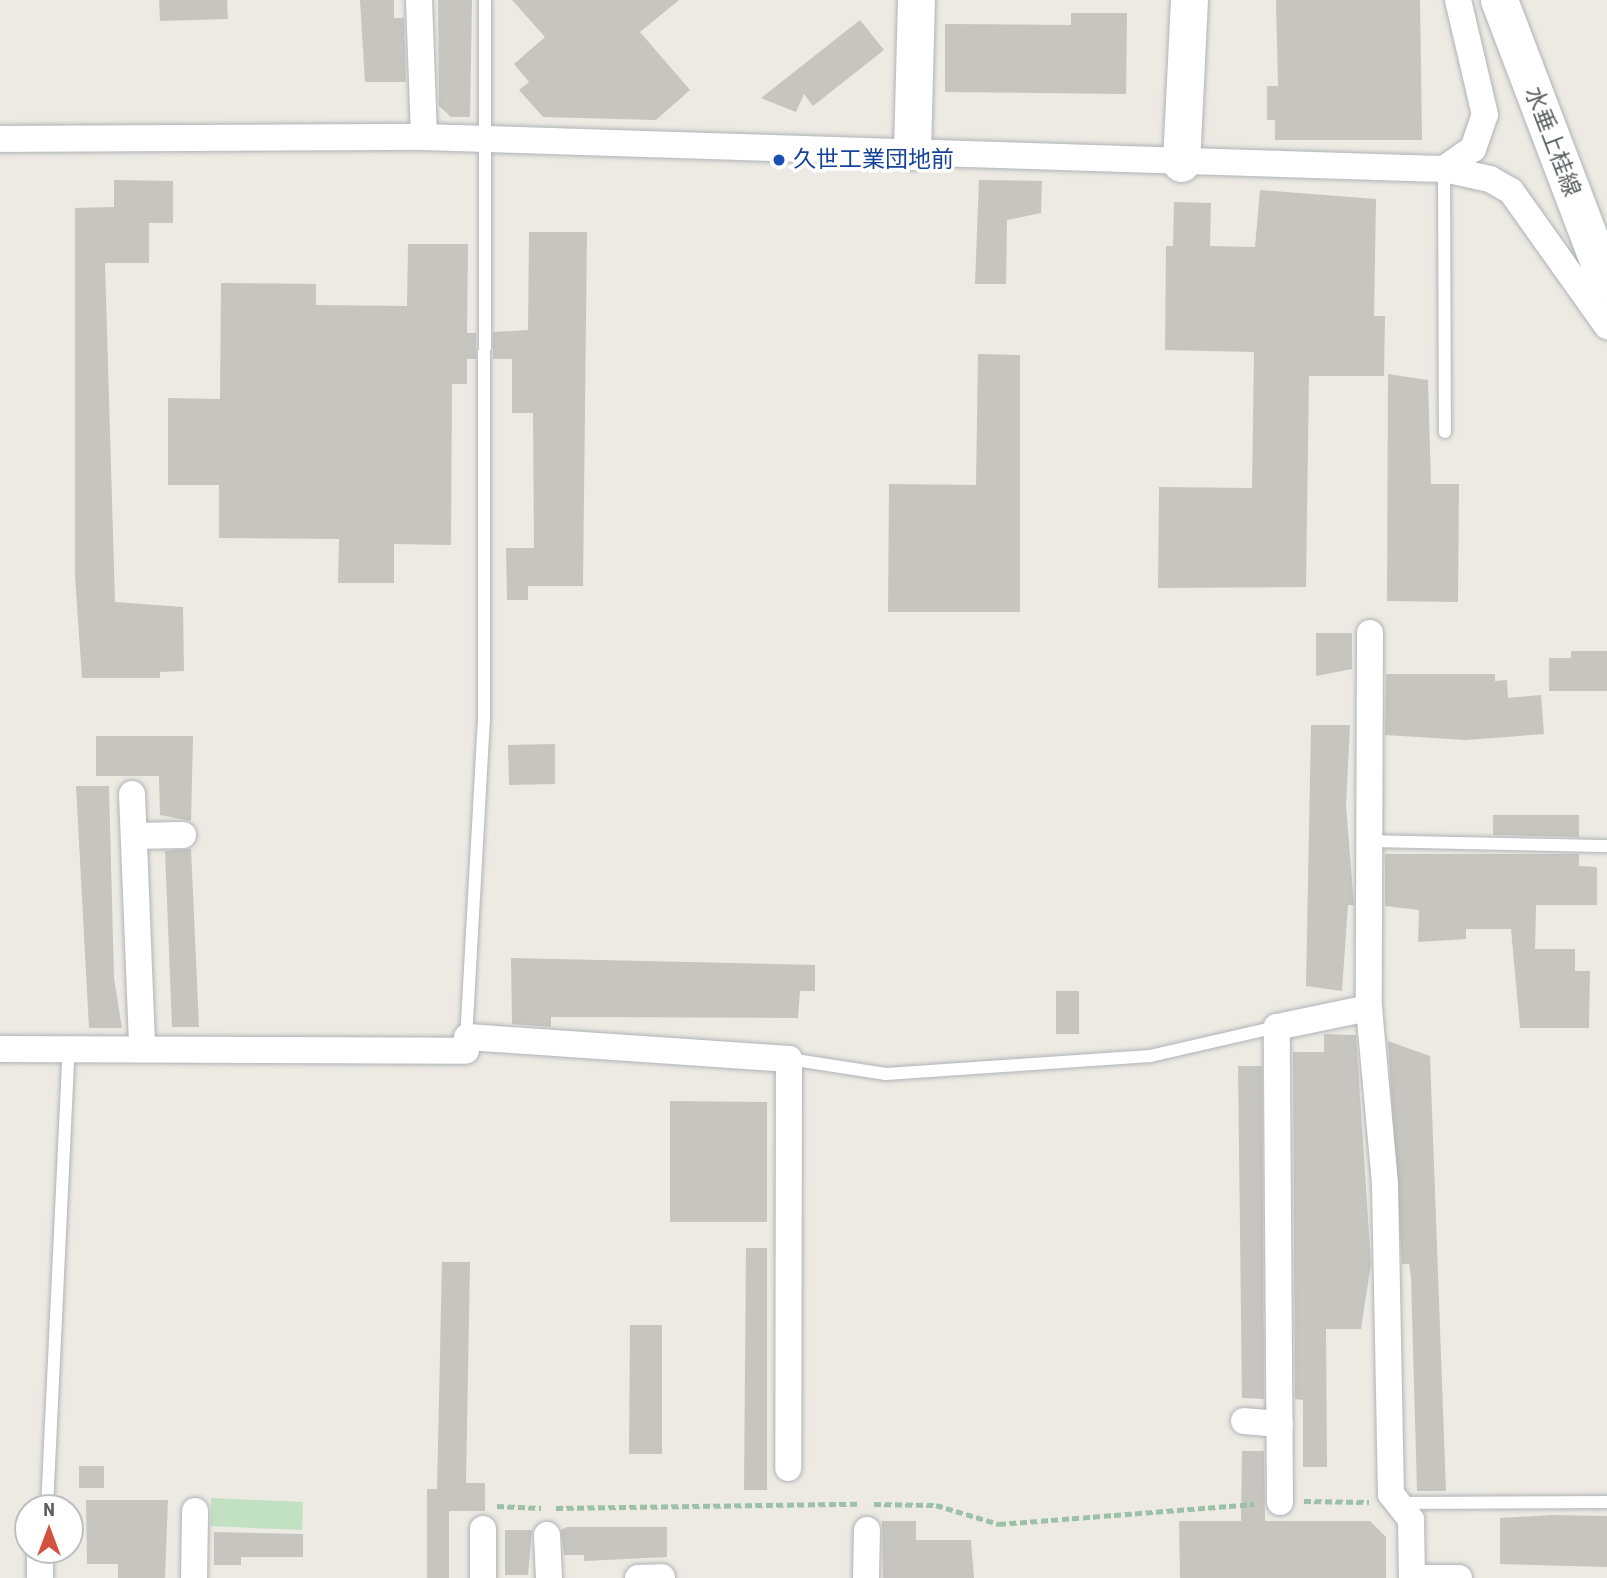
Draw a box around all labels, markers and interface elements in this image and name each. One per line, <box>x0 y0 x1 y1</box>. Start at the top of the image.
street label: 水垂上桂線 <box>1519 83 1585 201</box>
place label: 久世工業団地前 <box>793 146 954 174</box>
marker: 久世工業団地前 <box>771 152 787 168</box>
north arrow <box>14 1494 84 1564</box>
text: N <box>43 1498 55 1521</box>

